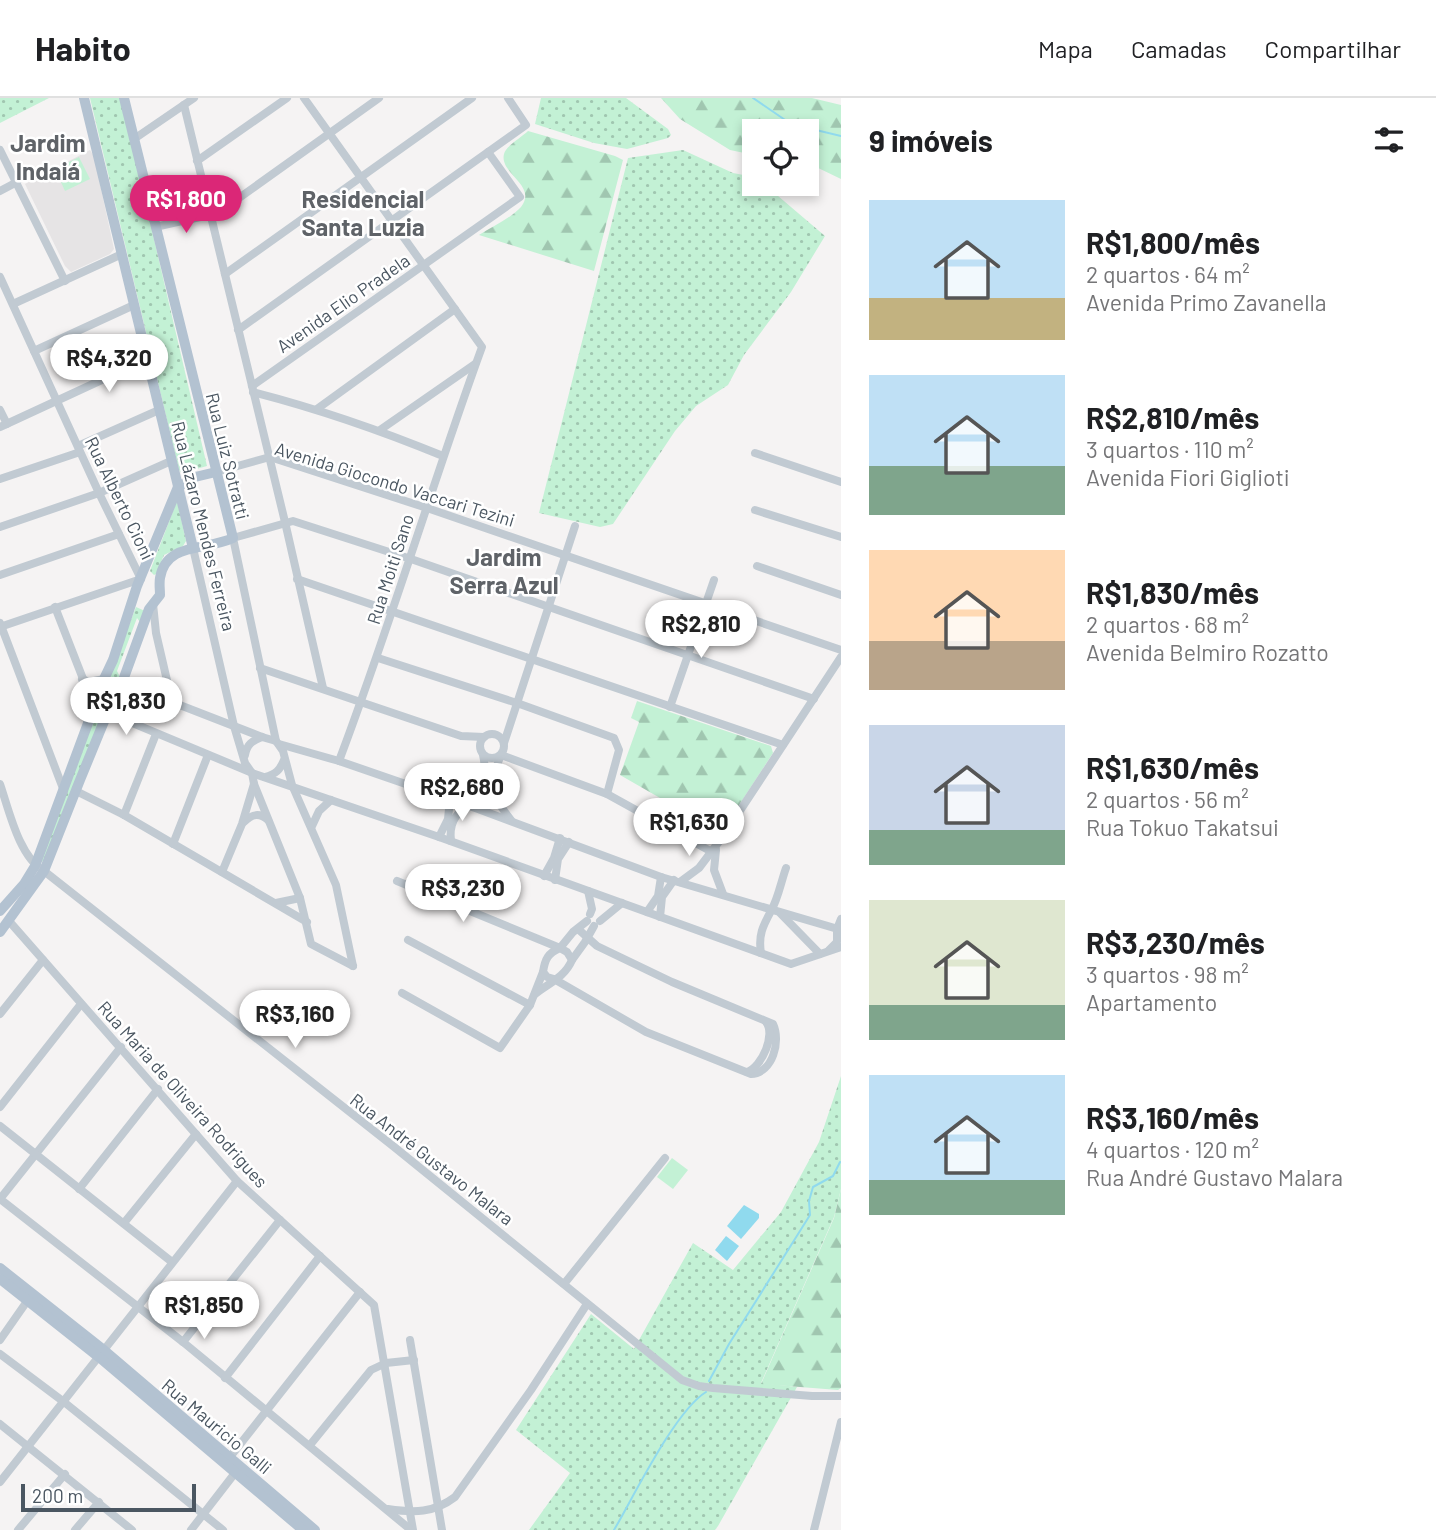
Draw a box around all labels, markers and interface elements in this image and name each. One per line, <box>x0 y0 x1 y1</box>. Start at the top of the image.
text: Habito <box>35 28 131 68</box>
text: Mapa <box>1038 34 1093 63</box>
text: Camadas <box>1131 34 1227 63</box>
text: Compartilhar <box>1265 34 1401 63</box>
map controls <box>742 119 819 196</box>
button: locate <box>742 119 819 196</box>
icon: filters <box>1370 121 1408 159</box>
text: 9 imóveis <box>869 122 993 158</box>
district label: Jardim Indaiá <box>10 128 86 185</box>
pin: R$1,800 <box>121 176 251 235</box>
text: R$1,800 <box>146 184 226 212</box>
district label: Residencial Santa Luzia <box>301 184 425 241</box>
text: R$1,800/mês <box>1086 224 1260 260</box>
icon: home <box>925 228 1009 312</box>
street label: Avenida Elio Pradela <box>272 249 414 357</box>
text: 2 quartos · 64 m² <box>1086 260 1250 288</box>
text: Avenida Primo Zavanella <box>1086 288 1327 316</box>
pin: R$4,320 <box>44 334 174 394</box>
text: R$4,320 <box>66 343 152 371</box>
street label: Rua Luiz Sotratti <box>202 390 254 522</box>
text: R$2,810/mês <box>1086 399 1259 435</box>
icon: home <box>925 403 1009 487</box>
street label: Rua Lázaro Mendes Ferreira <box>167 419 241 633</box>
street label: Rua Alberto Cioni <box>81 433 159 563</box>
text: 3 quartos · 110 m² <box>1086 435 1254 463</box>
street label: Avenida Giocondo Vaccari Tezini <box>272 437 518 531</box>
text: Avenida Fiori Giglioti <box>1086 463 1290 491</box>
street label: Rua Moiti Sano <box>362 511 418 627</box>
district label: Jardim Serra Azul <box>449 542 559 599</box>
text: R$1,830/mês <box>1086 574 1259 610</box>
icon: home <box>925 578 1009 662</box>
pin: R$2,810 <box>636 601 766 660</box>
text: R$2,810 <box>661 609 741 637</box>
text: 2 quartos · 68 m² <box>1086 610 1249 638</box>
text: Avenida Belmiro Rozatto <box>1086 638 1329 666</box>
pin: R$1,830 <box>61 678 191 737</box>
text: R$1,830 <box>86 686 166 714</box>
text: R$1,630/mês <box>1086 749 1259 785</box>
icon: home <box>925 753 1009 837</box>
pin: R$2,680 <box>397 764 527 823</box>
text: R$2,680 <box>420 772 504 800</box>
text: 2 quartos · 56 m² <box>1086 785 1249 813</box>
pin: R$1,630 <box>624 798 754 858</box>
text: R$1,630 <box>649 807 729 835</box>
text: Rua Tokuo Takatsui <box>1086 813 1279 841</box>
pin: R$3,230 <box>398 864 528 924</box>
text: R$3,230 <box>421 873 505 901</box>
text: R$3,230/mês <box>1086 924 1265 960</box>
icon: home <box>925 928 1009 1012</box>
text: 3 quartos · 98 m² <box>1086 960 1249 988</box>
text: Apartamento <box>1086 988 1217 1016</box>
pin: R$3,160 <box>230 990 360 1050</box>
street label: Rua Maria de Oliveira Rodrigues <box>93 996 273 1192</box>
text: R$3,160 <box>255 999 335 1027</box>
street label: Rua André Gustavo Malara <box>346 1088 518 1230</box>
text: R$3,160/mês <box>1086 1099 1259 1135</box>
icon: home <box>925 1103 1009 1187</box>
text: 4 quartos · 120 m² <box>1086 1135 1259 1163</box>
text: Rua André Gustavo Malara <box>1086 1163 1343 1191</box>
pin: R$1,850 <box>139 1282 269 1341</box>
text: R$1,850 <box>164 1290 244 1318</box>
street label: Rua Mauricio Galli <box>158 1374 276 1478</box>
scale bar <box>21 1481 196 1513</box>
text: 200 m <box>32 1484 83 1507</box>

